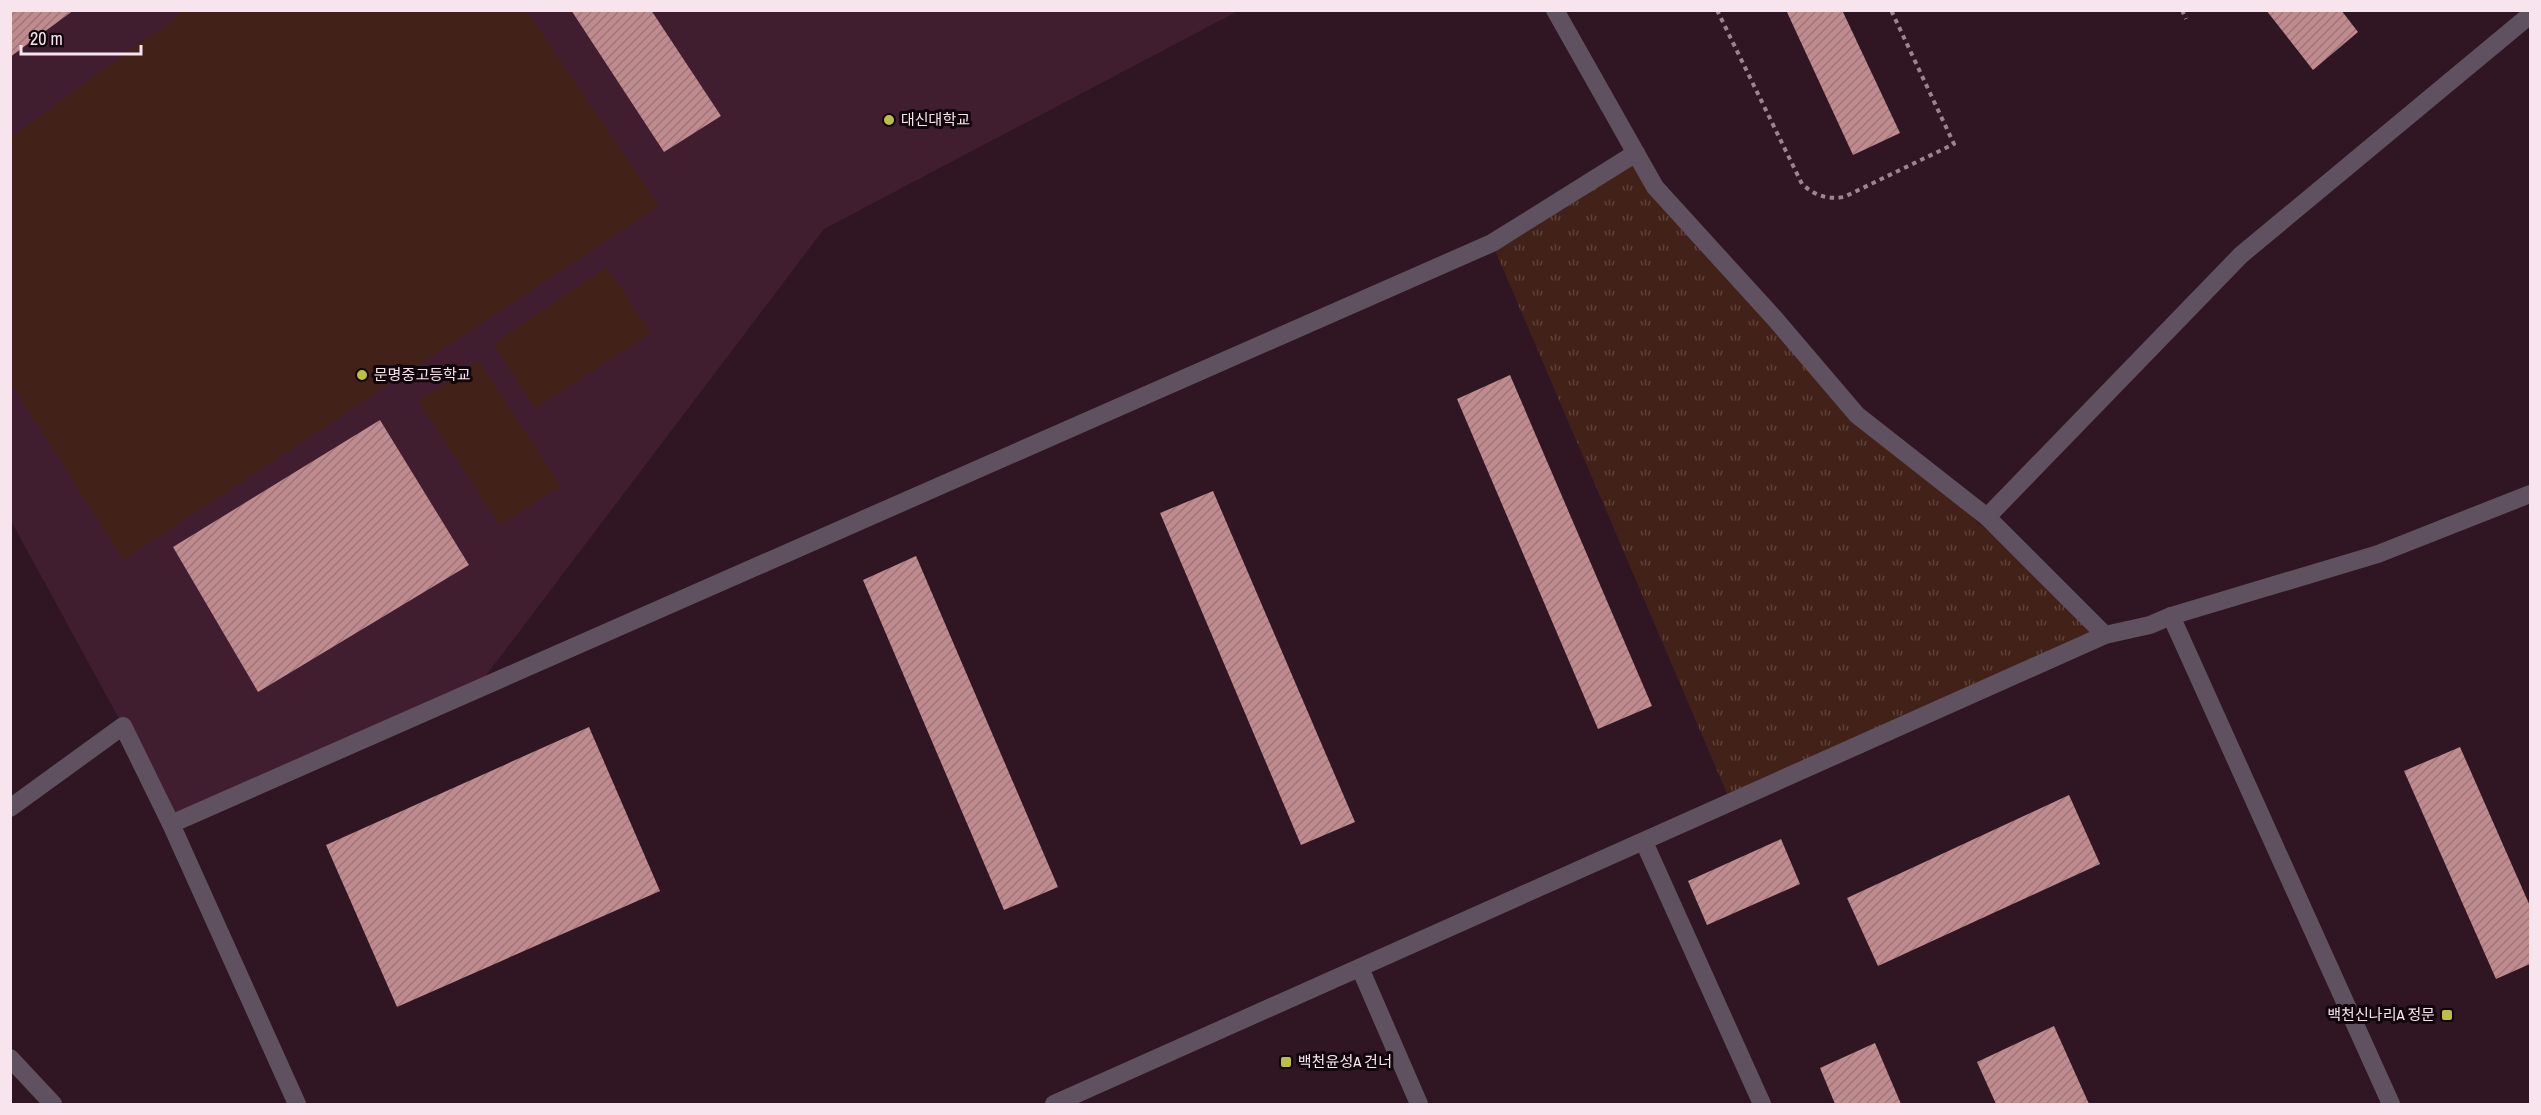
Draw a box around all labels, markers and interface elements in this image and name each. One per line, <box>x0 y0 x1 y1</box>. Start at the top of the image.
scale bar <box>21 18 141 56</box>
text: 20 m <box>30 26 63 51</box>
place label: 대신대학교 <box>901 109 970 130</box>
marker: 대신대학교 <box>882 113 896 127</box>
place label: 문명중고등학교 <box>374 364 471 385</box>
marker: 문명중고등학교 <box>355 368 369 382</box>
place label: 백천신나리A 정문 <box>2327 1004 2435 1025</box>
marker: 백천신나리A 정문 <box>2440 1008 2454 1022</box>
place label: 백천윤성A 건너 <box>1298 1051 1392 1072</box>
marker: 백천윤성A 건너 <box>1279 1055 1293 1069</box>

